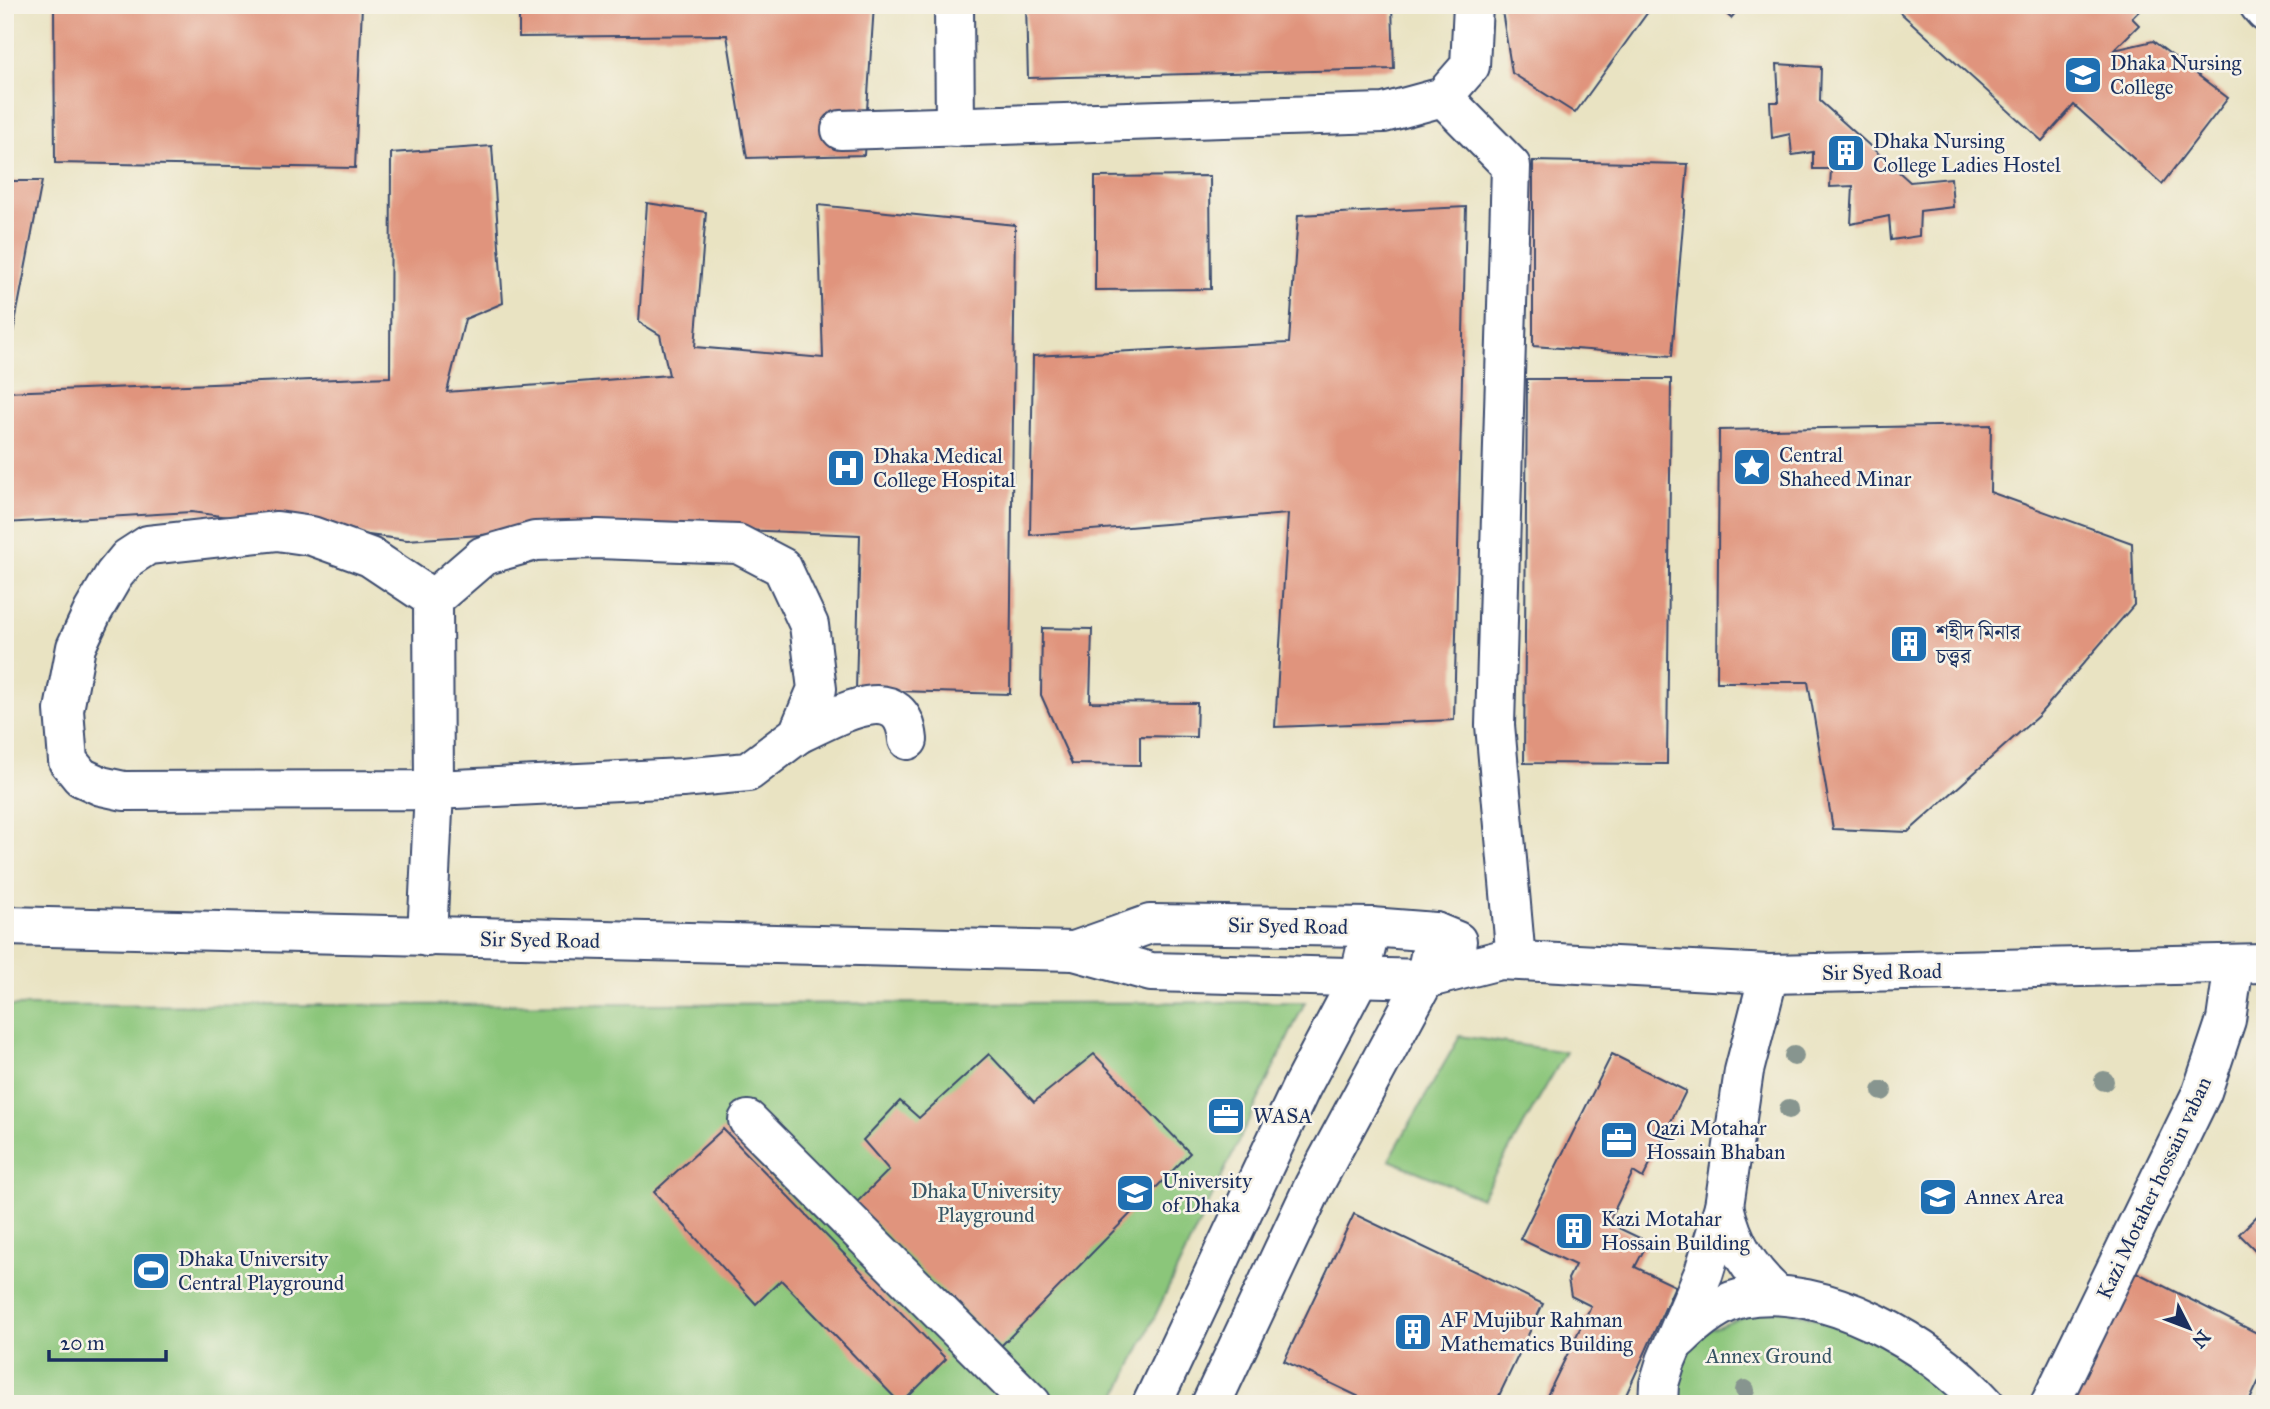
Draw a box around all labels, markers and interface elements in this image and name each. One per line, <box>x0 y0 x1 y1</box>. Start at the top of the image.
place label: Dhaka Nursing College <box>2110 50 2241 100</box>
school or university icon: Dhaka Nursing College <box>2062 54 2104 96</box>
place label: Dhaka Nursing College Ladies Hostel <box>1873 128 2061 178</box>
building icon: Dhaka Nursing College Ladies Hostel <box>1825 132 1867 174</box>
place label: Central Shaheed Minar <box>1779 442 1911 492</box>
place label: Dhaka Medical College Hospital <box>873 443 1016 493</box>
place icon: Central Shaheed Minar <box>1731 446 1773 488</box>
hospital icon: Dhaka Medical College Hospital <box>825 447 867 489</box>
place label: শহীদ মিনার চত্ত্বর <box>1935 619 2022 669</box>
building icon: শহীদ মিনার চত্ত্বর <box>1888 623 1930 665</box>
street label: Sir Syed Road <box>1228 912 1349 940</box>
street label: Sir Syed Road <box>480 926 601 954</box>
street label: Sir Syed Road <box>1822 958 1943 986</box>
street label: Kazi Motaher hossain vaban <box>2091 1073 2217 1303</box>
office icon: WASA <box>1205 1095 1247 1137</box>
place label: WASA <box>1253 1103 1312 1129</box>
place label: Qazi Motahar Hossain Bhaban <box>1646 1115 1785 1165</box>
office icon: Qazi Motahar Hossain Bhaban <box>1598 1119 1640 1161</box>
place label: University of Dhaka <box>1162 1168 1253 1218</box>
school or university icon: University of Dhaka <box>1114 1172 1156 1214</box>
school or university icon: Annex Area <box>1917 1176 1959 1218</box>
park label: Dhaka University Playground <box>911 1178 1062 1228</box>
place label: Annex Area <box>1964 1184 2064 1210</box>
place label: Kazi Motahar Hossain Building <box>1601 1206 1750 1256</box>
building icon: Kazi Motahar Hossain Building <box>1553 1210 1595 1252</box>
place label: Dhaka University Central Playground <box>178 1246 345 1296</box>
sports icon: Dhaka University Central Playground <box>130 1250 172 1292</box>
north arrow <box>2154 1294 2224 1364</box>
place label: AF Mujibur Rahman Mathematics Building <box>1439 1307 1633 1357</box>
building icon: AF Mujibur Rahman Mathematics Building <box>1392 1311 1434 1353</box>
scale bar <box>49 1318 166 1362</box>
text: N <box>2187 1325 2215 1353</box>
text: 20 m <box>60 1330 105 1356</box>
park label: Annex Ground <box>1705 1343 1833 1369</box>

